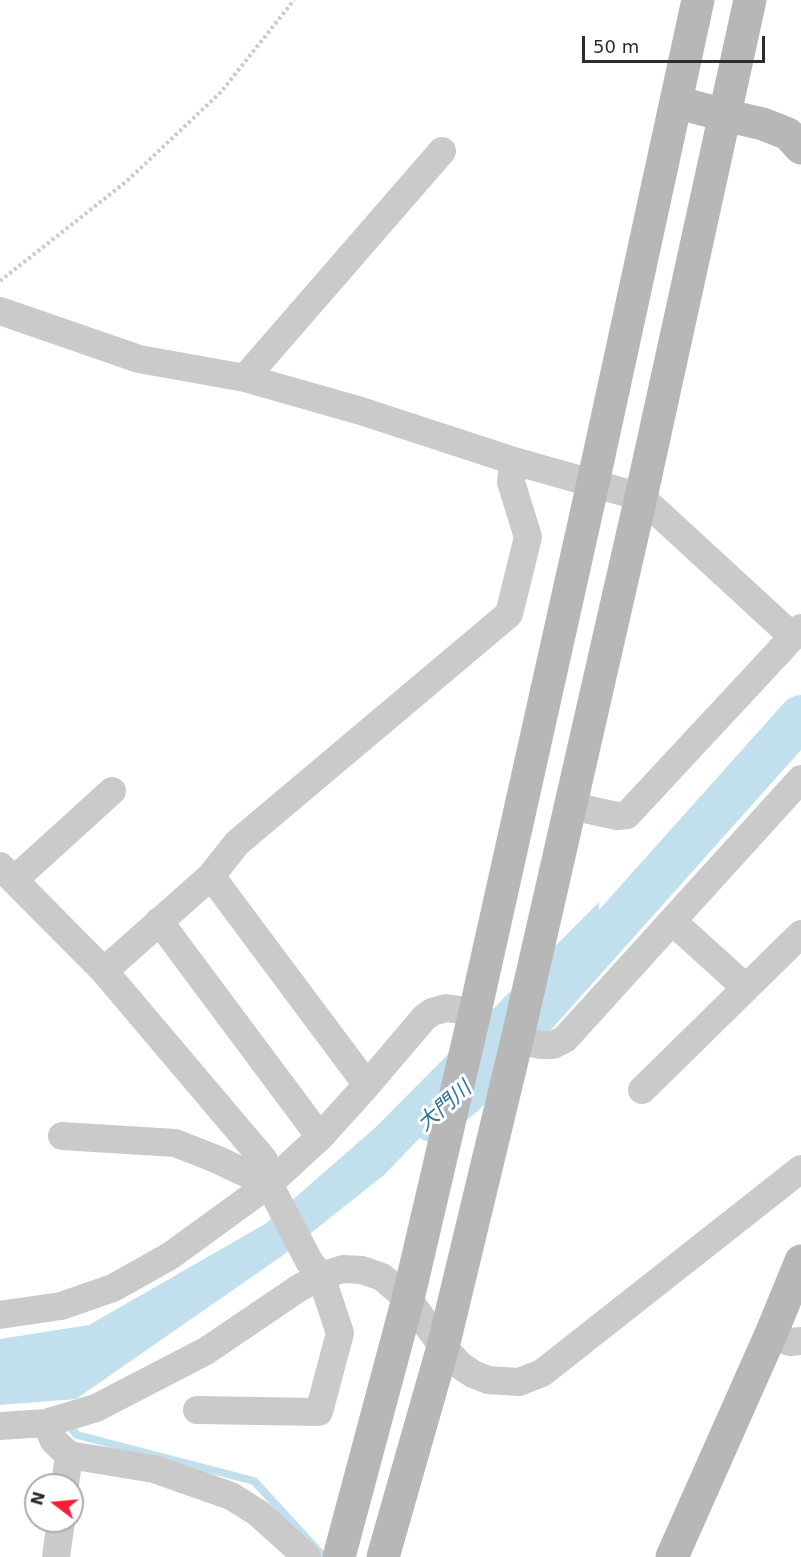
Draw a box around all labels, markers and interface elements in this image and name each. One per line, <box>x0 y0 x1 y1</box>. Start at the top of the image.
scale bar <box>585 24 768 62</box>
text: 50 m <box>593 36 639 57</box>
water label: 大門川 <box>413 1077 477 1137</box>
north arrow <box>24 1473 84 1533</box>
text: N <box>27 1489 49 1508</box>

